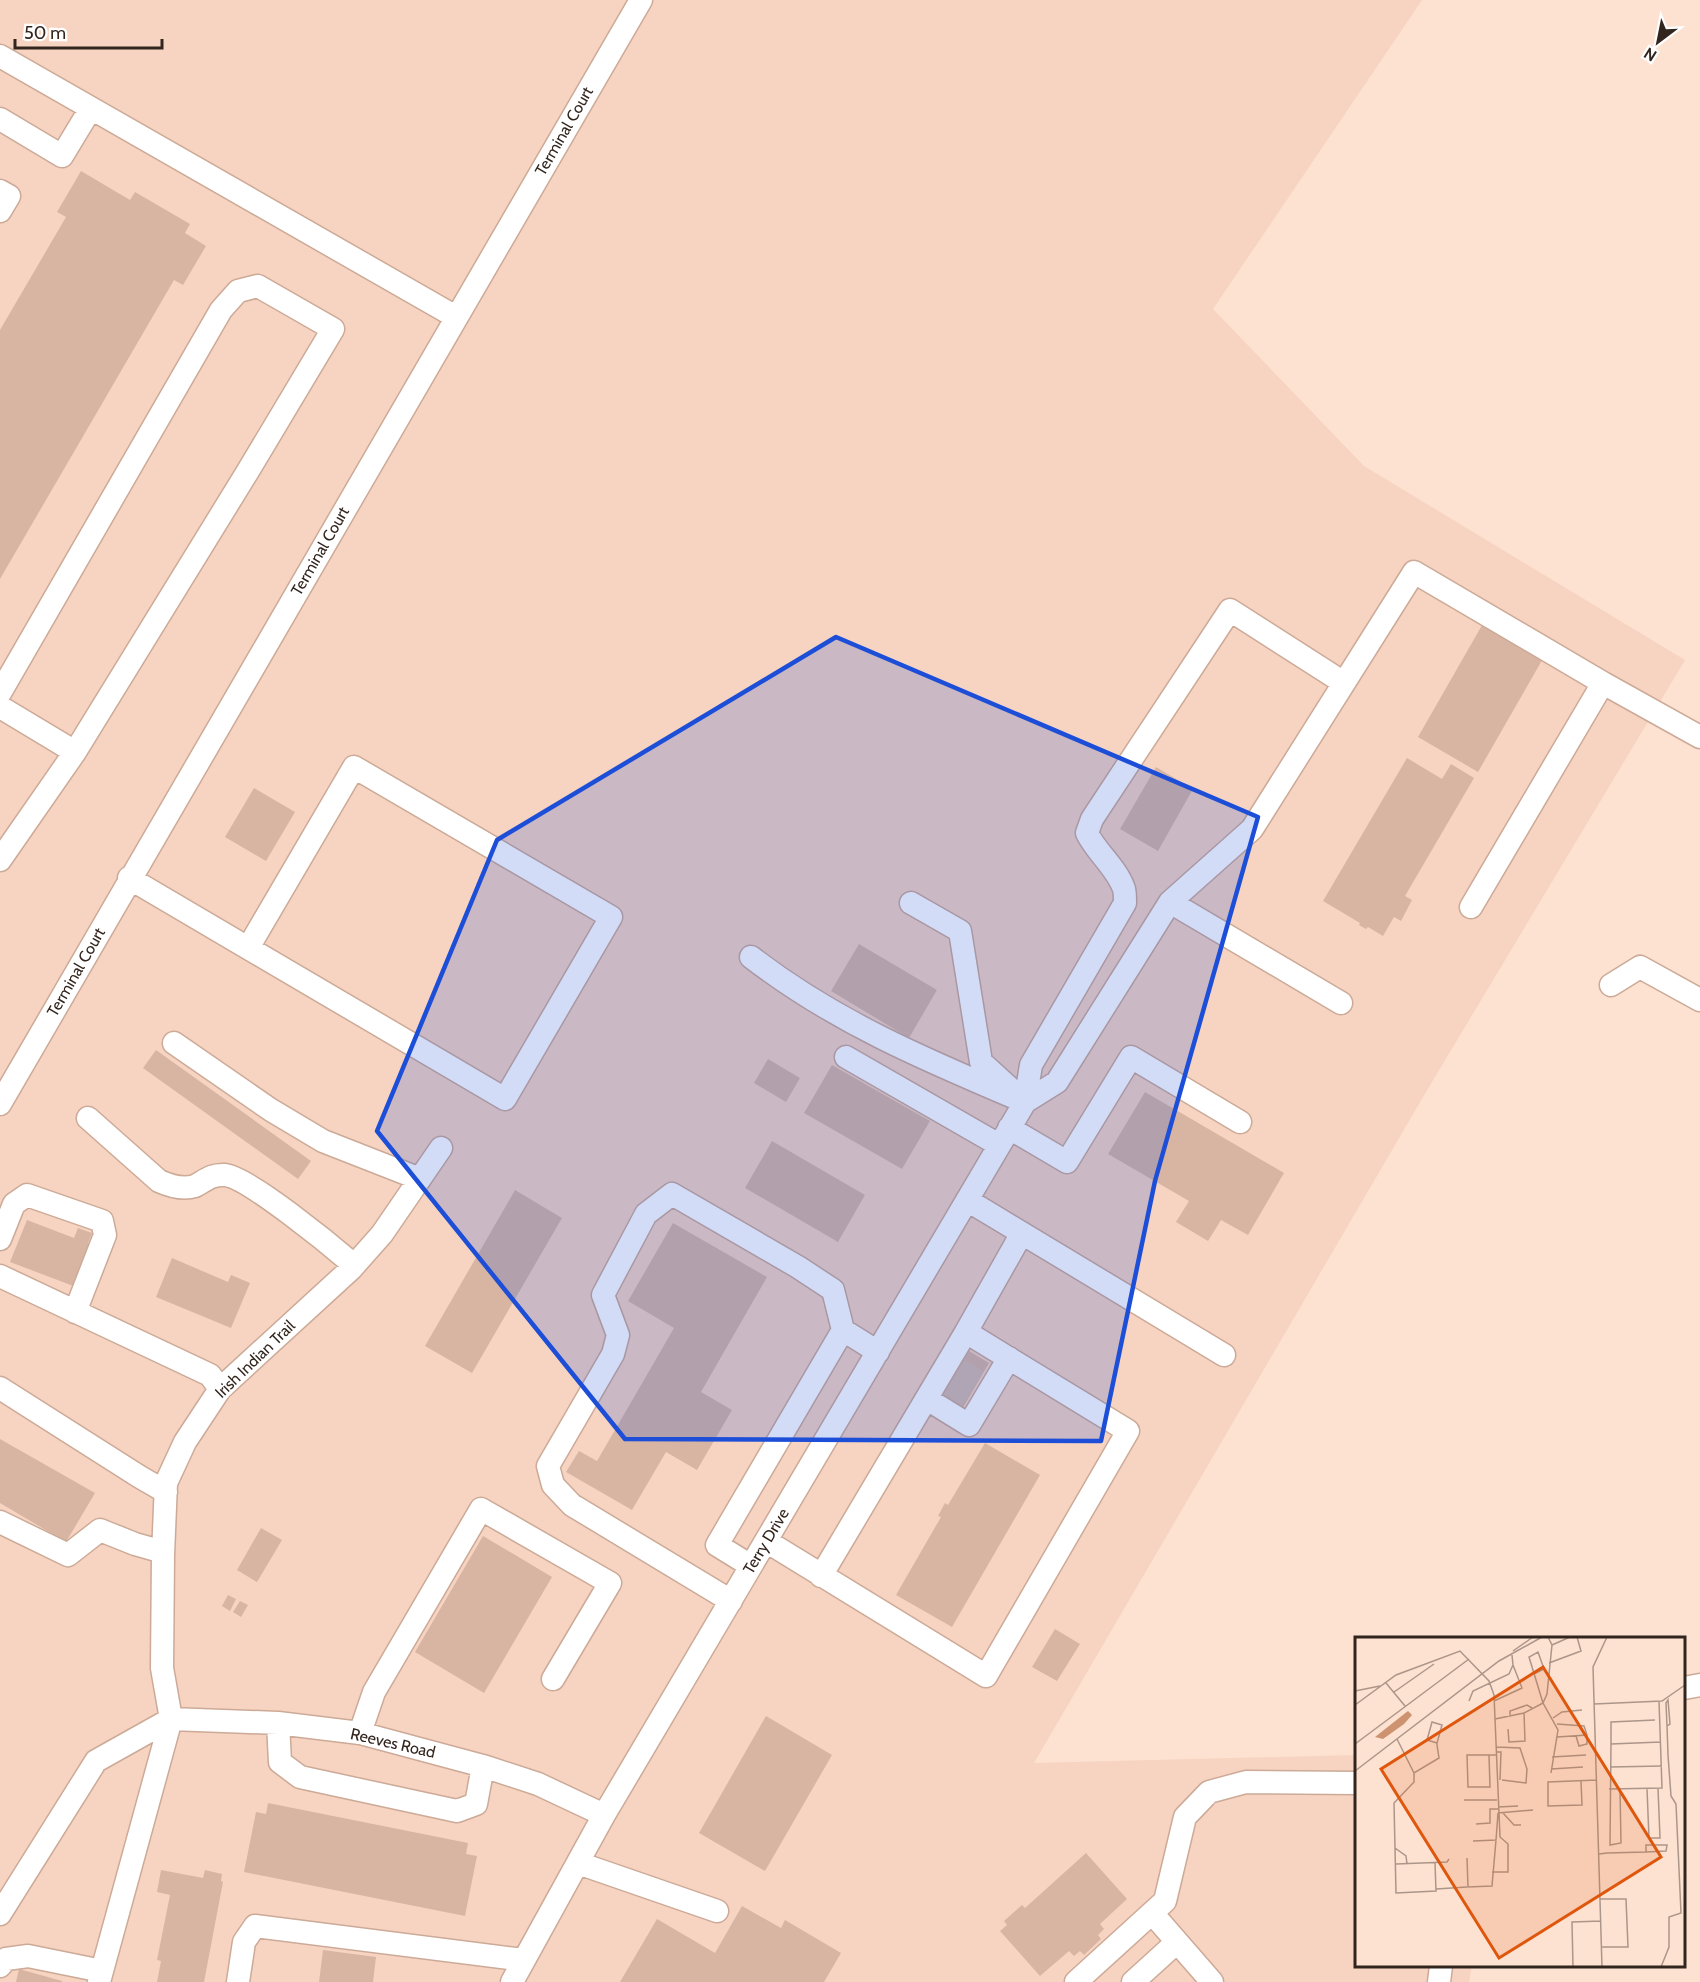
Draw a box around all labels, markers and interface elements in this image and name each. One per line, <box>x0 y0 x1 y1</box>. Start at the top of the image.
scale bar <box>15 12 162 50</box>
north arrow <box>1628 12 1688 72</box>
text: 50 m <box>24 22 66 44</box>
text: N <box>1640 43 1660 65</box>
street label: Terminal Court <box>531 83 597 179</box>
street label: Terminal Court <box>287 503 353 599</box>
street label: Terminal Court <box>43 924 109 1020</box>
street label: Irish Indian Trail <box>211 1316 299 1402</box>
street label: Terry Drive <box>739 1505 793 1577</box>
inset map <box>1355 1637 1685 1967</box>
street label: Reeves Road <box>349 1724 437 1762</box>

